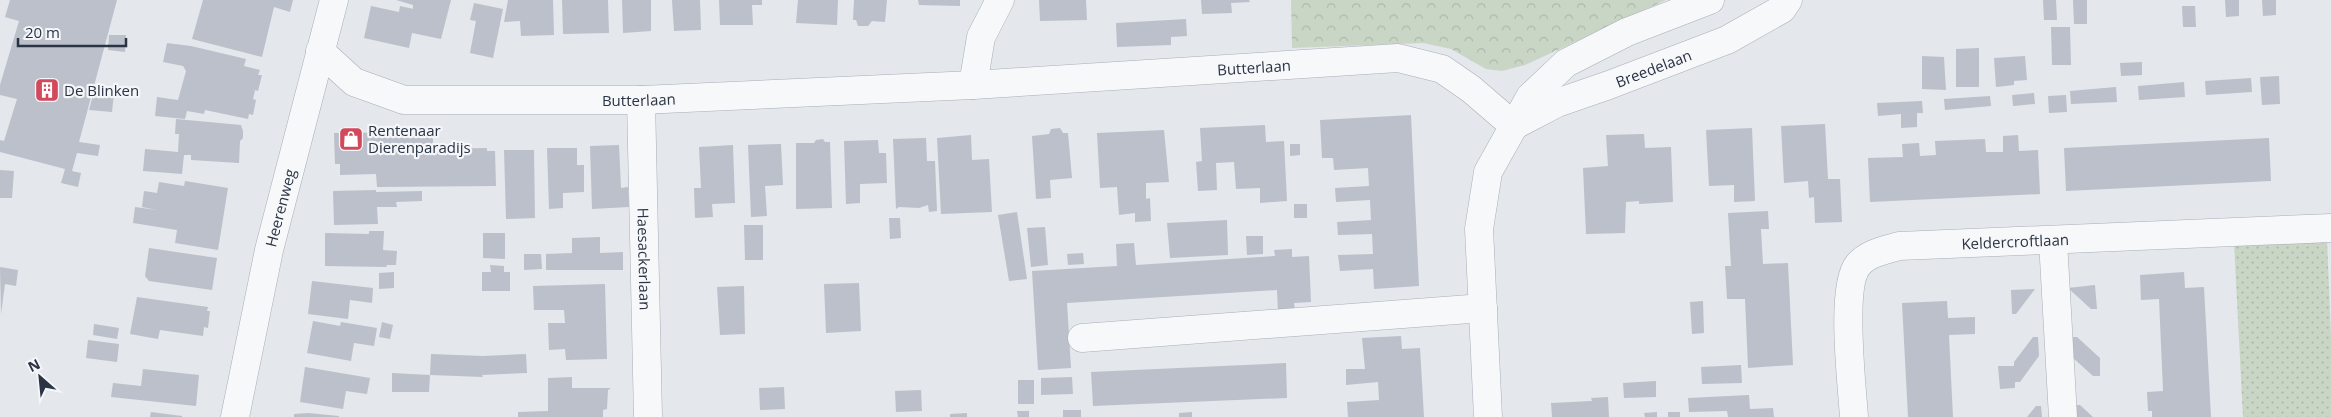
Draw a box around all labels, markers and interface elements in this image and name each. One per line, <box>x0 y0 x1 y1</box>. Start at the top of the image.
scale bar <box>18 15 125 47</box>
text: 20 m <box>25 22 60 42</box>
street label: Breedelaan <box>1612 44 1694 92</box>
street label: Butterlaan <box>1216 55 1291 79</box>
building icon: De Blinken <box>34 77 60 103</box>
place label: De Blinken <box>64 80 139 100</box>
street label: Butterlaan <box>602 88 676 110</box>
place label: Rentenaar Dierenparadijs <box>368 120 471 157</box>
shop icon: Rentenaar Dierenparadijs <box>338 126 364 152</box>
street label: Heerenweg <box>260 167 300 249</box>
street label: Haesackerlaan <box>633 207 656 311</box>
street label: Keldercroftlaan <box>1961 229 2069 253</box>
north arrow <box>15 352 65 402</box>
text: N <box>24 354 43 376</box>

